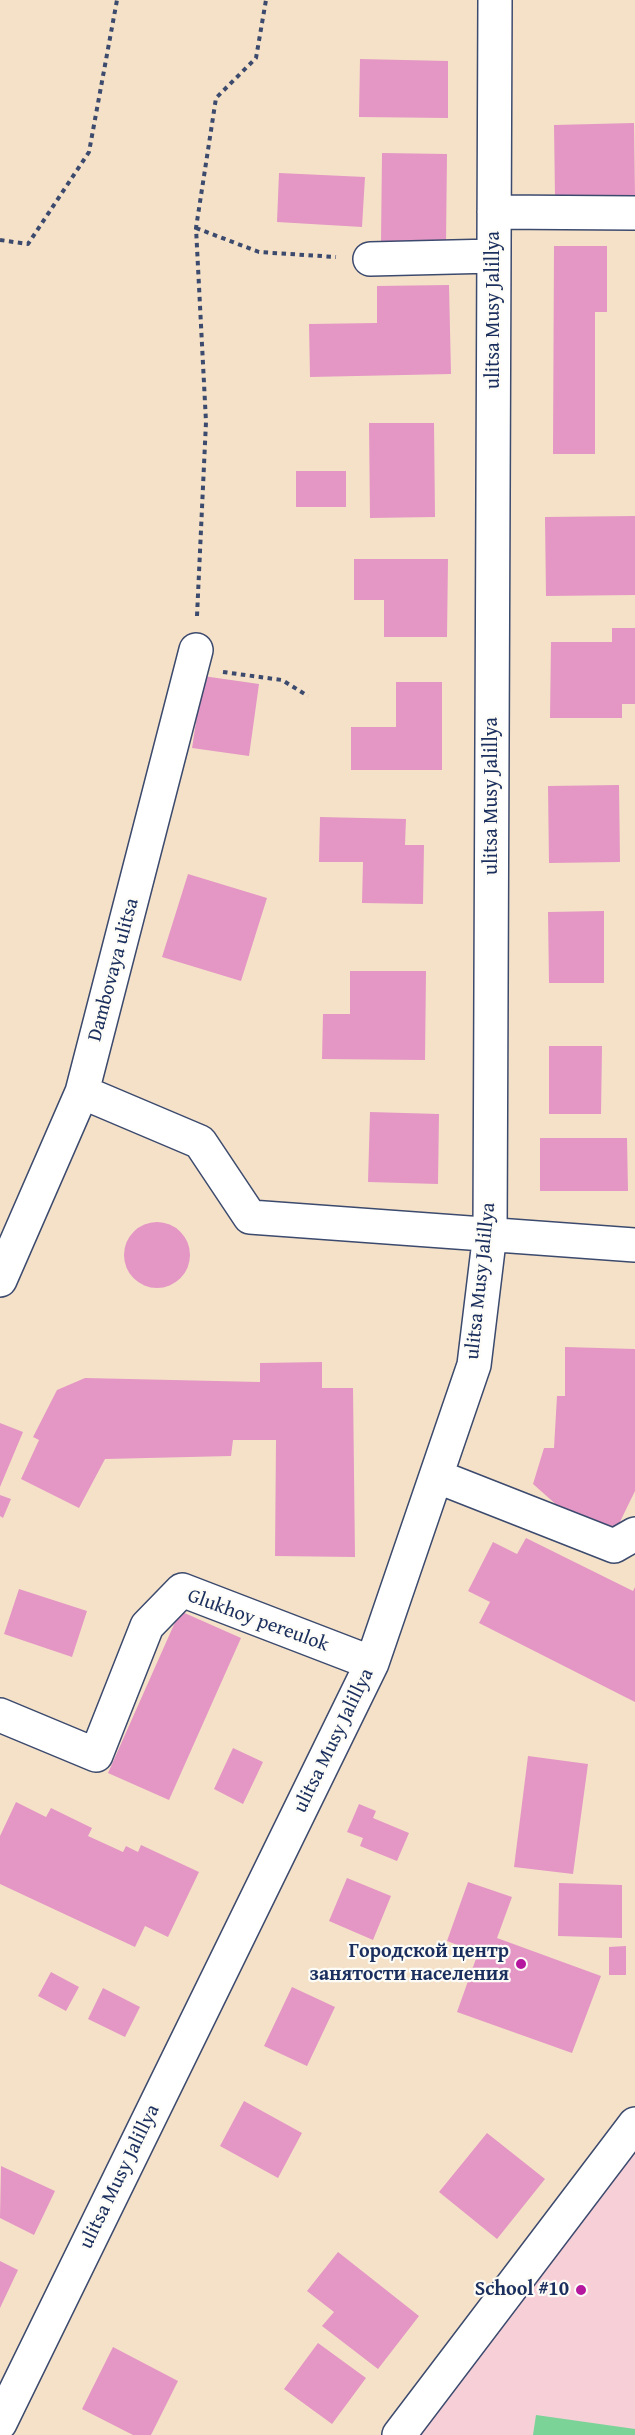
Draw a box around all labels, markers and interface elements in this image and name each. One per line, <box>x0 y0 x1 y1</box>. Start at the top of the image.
street label: ulitsa Musy Jalillya <box>482 231 506 389</box>
street label: ulitsa Musy Jalillya <box>480 717 504 875</box>
street label: Dambovaya ulitsa <box>83 896 145 1044</box>
street label: ulitsa Musy Jalillya <box>461 1201 501 1361</box>
street label: Glukhoy pereulok <box>184 1584 332 1658</box>
street label: ulitsa Musy Jalillya <box>289 1665 379 1817</box>
place label: Городской центр занятости населения <box>309 1940 509 1987</box>
marker: Городской центр занятости населения <box>514 1957 528 1971</box>
street label: ulitsa Musy Jalillya <box>75 2101 165 2253</box>
place label: School #10 <box>475 2278 569 2302</box>
marker: School #10 <box>574 2283 588 2297</box>

